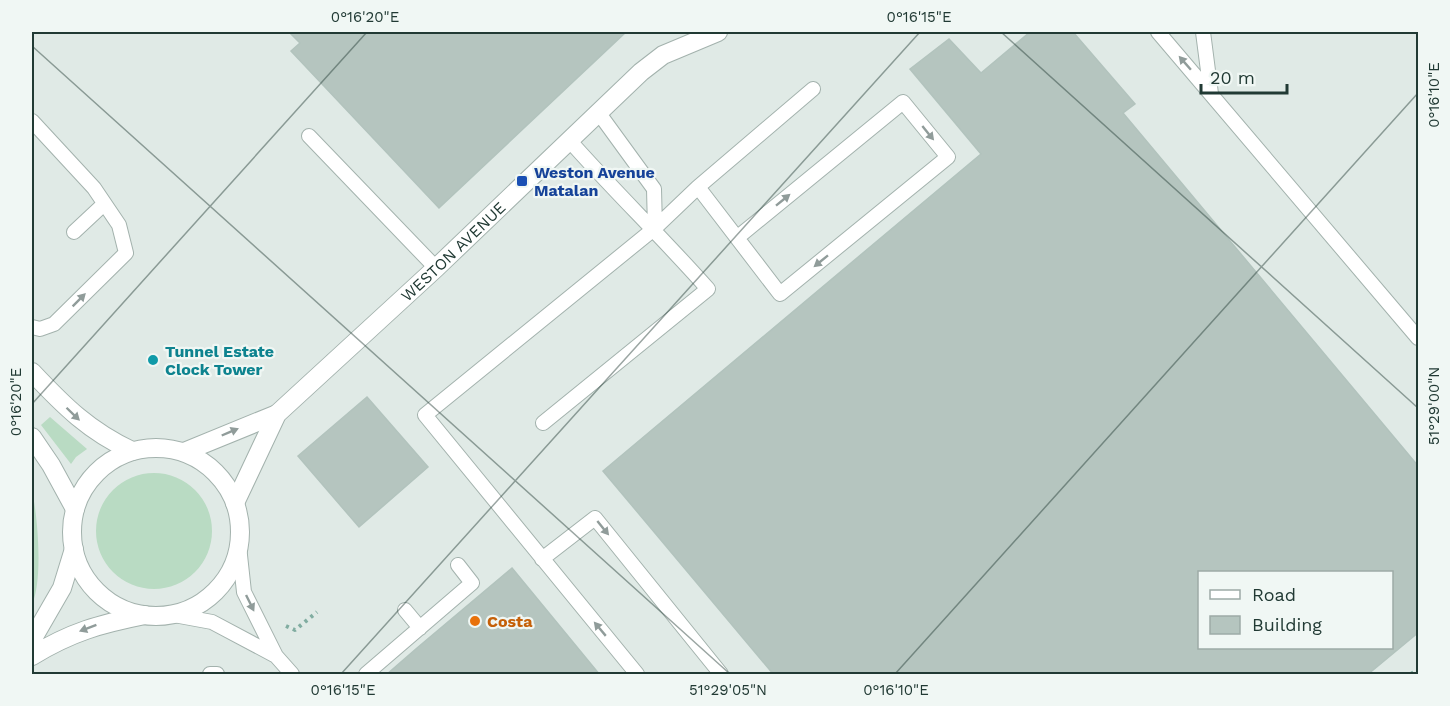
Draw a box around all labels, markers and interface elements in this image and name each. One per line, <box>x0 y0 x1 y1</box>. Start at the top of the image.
text: 0°16'20"E <box>331 8 399 26</box>
text: 0°16'15"E <box>887 8 951 26</box>
one-way arrow <box>1178 55 1191 71</box>
scale bar <box>1201 57 1286 95</box>
text: 0°16'10"E <box>1425 62 1443 128</box>
text: 20 m <box>1210 67 1255 88</box>
one-way arrow <box>922 125 935 141</box>
place label: Weston Avenue Matalan <box>534 163 655 200</box>
marker: Weston Avenue Matalan <box>515 174 529 188</box>
one-way arrow <box>775 194 790 207</box>
street label: WESTON AVENUE <box>397 197 509 305</box>
one-way arrow <box>813 254 829 267</box>
one-way arrow <box>71 293 85 307</box>
place label: Tunnel Estate Clock Tower <box>165 342 274 379</box>
marker: Tunnel Estate Clock Tower <box>146 353 160 367</box>
text: 51°29'00"N <box>1425 367 1443 445</box>
text: 0°16'20"E <box>7 368 25 436</box>
one-way arrow <box>65 406 79 420</box>
one-way arrow <box>221 427 239 436</box>
one-way arrow <box>596 520 609 535</box>
legend <box>1198 571 1393 649</box>
text: Road <box>1252 584 1296 605</box>
one-way arrow <box>245 595 254 612</box>
place label: Costa <box>487 612 533 631</box>
marker: Costa <box>468 614 482 628</box>
text: Building <box>1252 614 1322 635</box>
one-way arrow <box>594 622 607 637</box>
one-way arrow <box>79 623 97 633</box>
text: 0°16'15"E <box>311 681 375 699</box>
text: 51°29'05"N <box>689 681 767 699</box>
text: 0°16'10"E <box>863 681 929 699</box>

